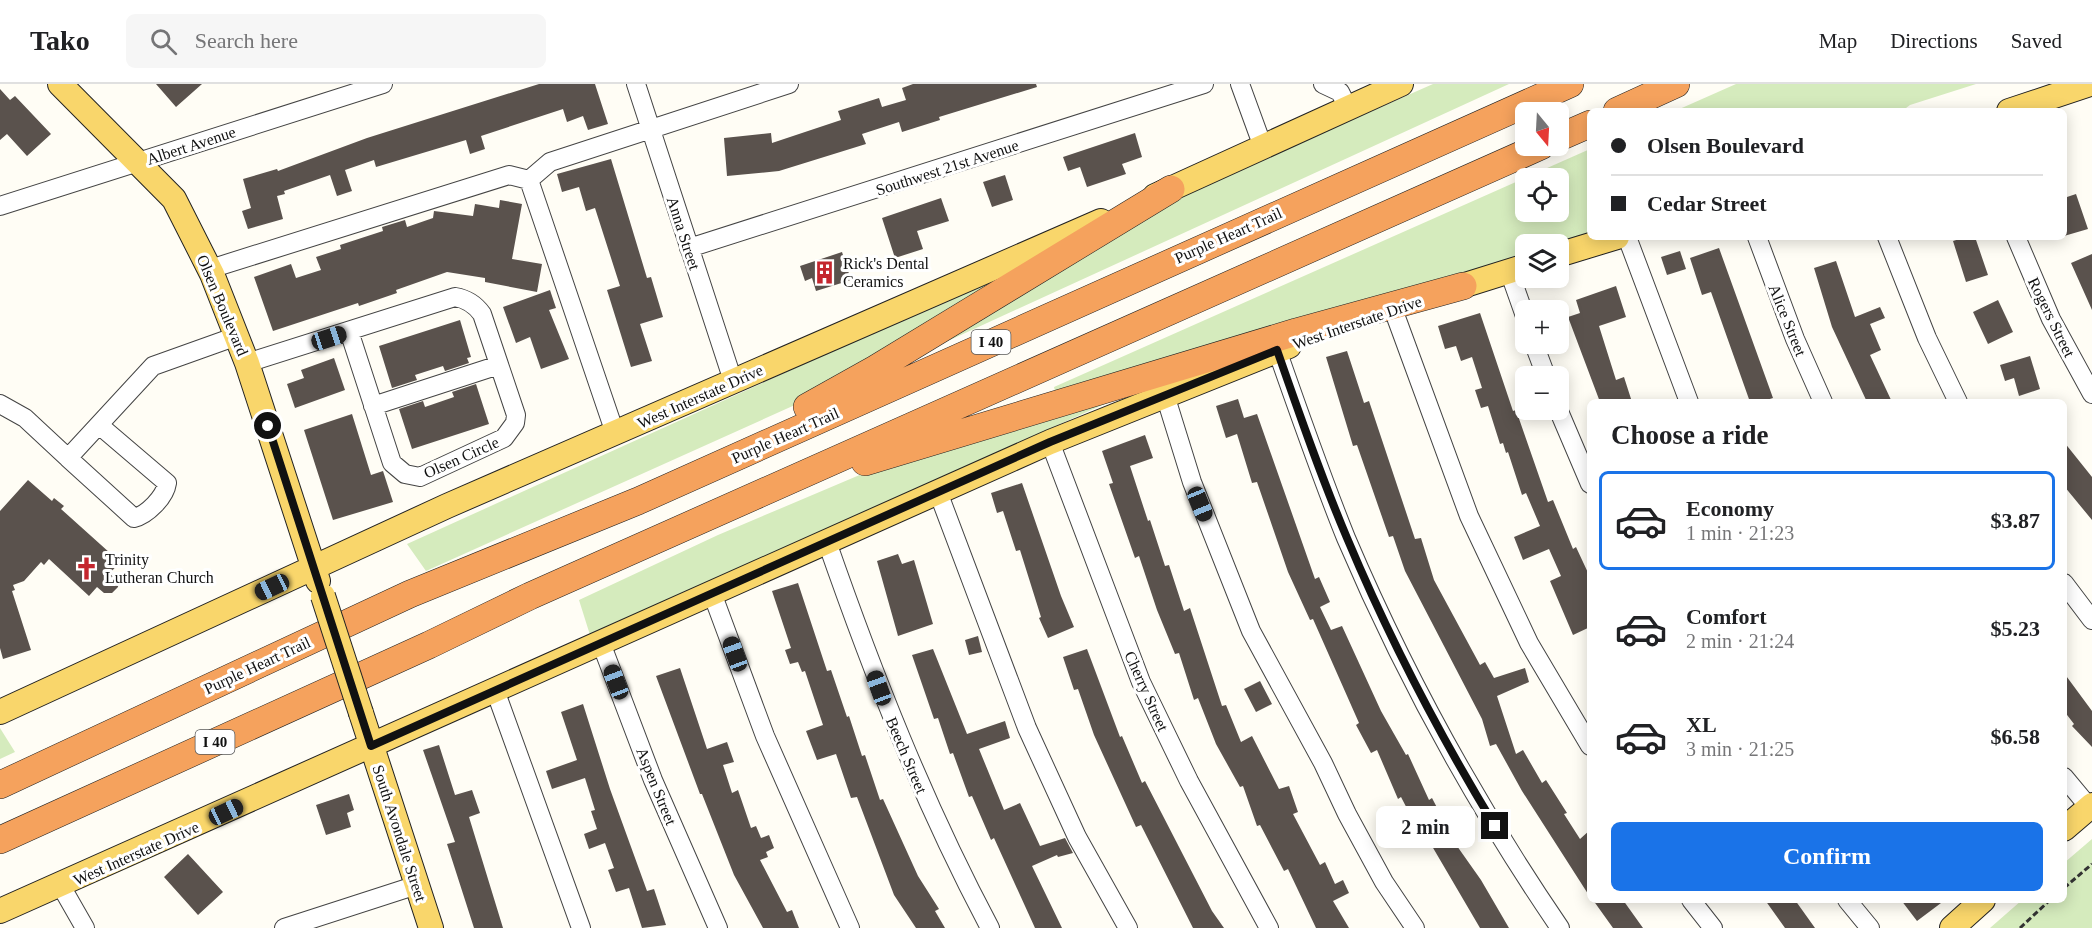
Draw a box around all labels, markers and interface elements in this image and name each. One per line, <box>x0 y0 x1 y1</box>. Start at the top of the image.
search box <box>126 14 546 68</box>
text: Tako <box>30 25 90 56</box>
icon: search <box>147 25 180 58</box>
text: Search here <box>195 28 298 53</box>
text: Map <box>1819 29 1857 53</box>
text: Directions <box>1890 29 1978 53</box>
text: Saved <box>2011 29 2062 53</box>
north arrow <box>1515 102 1569 156</box>
map controls <box>1515 102 1569 420</box>
street label: Albert Avenue <box>145 123 238 168</box>
text: Olsen Boulevard <box>1647 133 1804 158</box>
street label: Southwest 21st Avenue <box>874 136 1021 199</box>
button: locate <box>1515 168 1569 222</box>
text: Cedar Street <box>1647 191 1767 216</box>
street label: Anna Street <box>664 194 704 272</box>
street label: Purple Heart Trail <box>1172 204 1285 268</box>
button: layers <box>1515 234 1569 288</box>
street label: Olsen Boulevard <box>194 252 251 358</box>
place label: Rick's Dental Ceramics <box>843 255 930 290</box>
building icon: Rick's Dental Ceramics <box>812 259 838 285</box>
street label: Rogers Street <box>2024 275 2078 361</box>
street label: Alice Street <box>1765 282 1810 359</box>
street label: West Interstate Drive <box>1290 292 1424 353</box>
button: + <box>1515 300 1569 354</box>
car <box>309 324 349 352</box>
road number: I 40 <box>972 330 1010 354</box>
street label: West Interstate Drive <box>635 361 766 432</box>
button: − <box>1515 366 1569 420</box>
street label: Purple Heart Trail <box>729 404 842 468</box>
route start <box>254 412 281 439</box>
text: Choose a ride <box>1611 420 1769 450</box>
street label: Olsen Circle <box>421 433 501 482</box>
car <box>1185 484 1215 524</box>
icon: car <box>1614 494 1668 548</box>
text: Economy <box>1686 496 1774 521</box>
text: $3.87 <box>1991 508 2040 533</box>
text: 1 min · 21:23 <box>1686 522 1794 544</box>
place label: Trinity Lutheran Church <box>105 551 214 586</box>
church icon: Trinity Lutheran Church <box>74 555 100 581</box>
car <box>252 571 292 603</box>
icon: car <box>1614 602 1668 656</box>
text: Comfort <box>1686 604 1767 629</box>
text: $5.23 <box>1991 616 2040 641</box>
text: 2 min · 21:24 <box>1686 630 1794 652</box>
street label: Purple Heart Trail <box>201 633 314 698</box>
car <box>720 634 750 674</box>
street label: Cherry Street <box>1120 649 1172 735</box>
car <box>601 662 631 702</box>
car <box>864 668 894 708</box>
icon: car <box>1614 710 1668 764</box>
text: XL <box>1686 712 1717 737</box>
street label: Beech Street <box>883 714 930 796</box>
text: $6.58 <box>1991 724 2040 749</box>
road number: I 40 <box>196 730 234 754</box>
text: 3 min · 21:25 <box>1686 738 1794 760</box>
street label: Aspen Street <box>632 745 680 828</box>
street label: South Avondale Street <box>369 763 430 904</box>
car <box>206 796 246 828</box>
callout: 2 min <box>1375 805 1474 847</box>
route end <box>1481 812 1508 839</box>
text: 2 min <box>1401 816 1450 838</box>
street label: West Interstate Drive <box>71 818 202 889</box>
button: Confirm <box>1611 822 2043 891</box>

